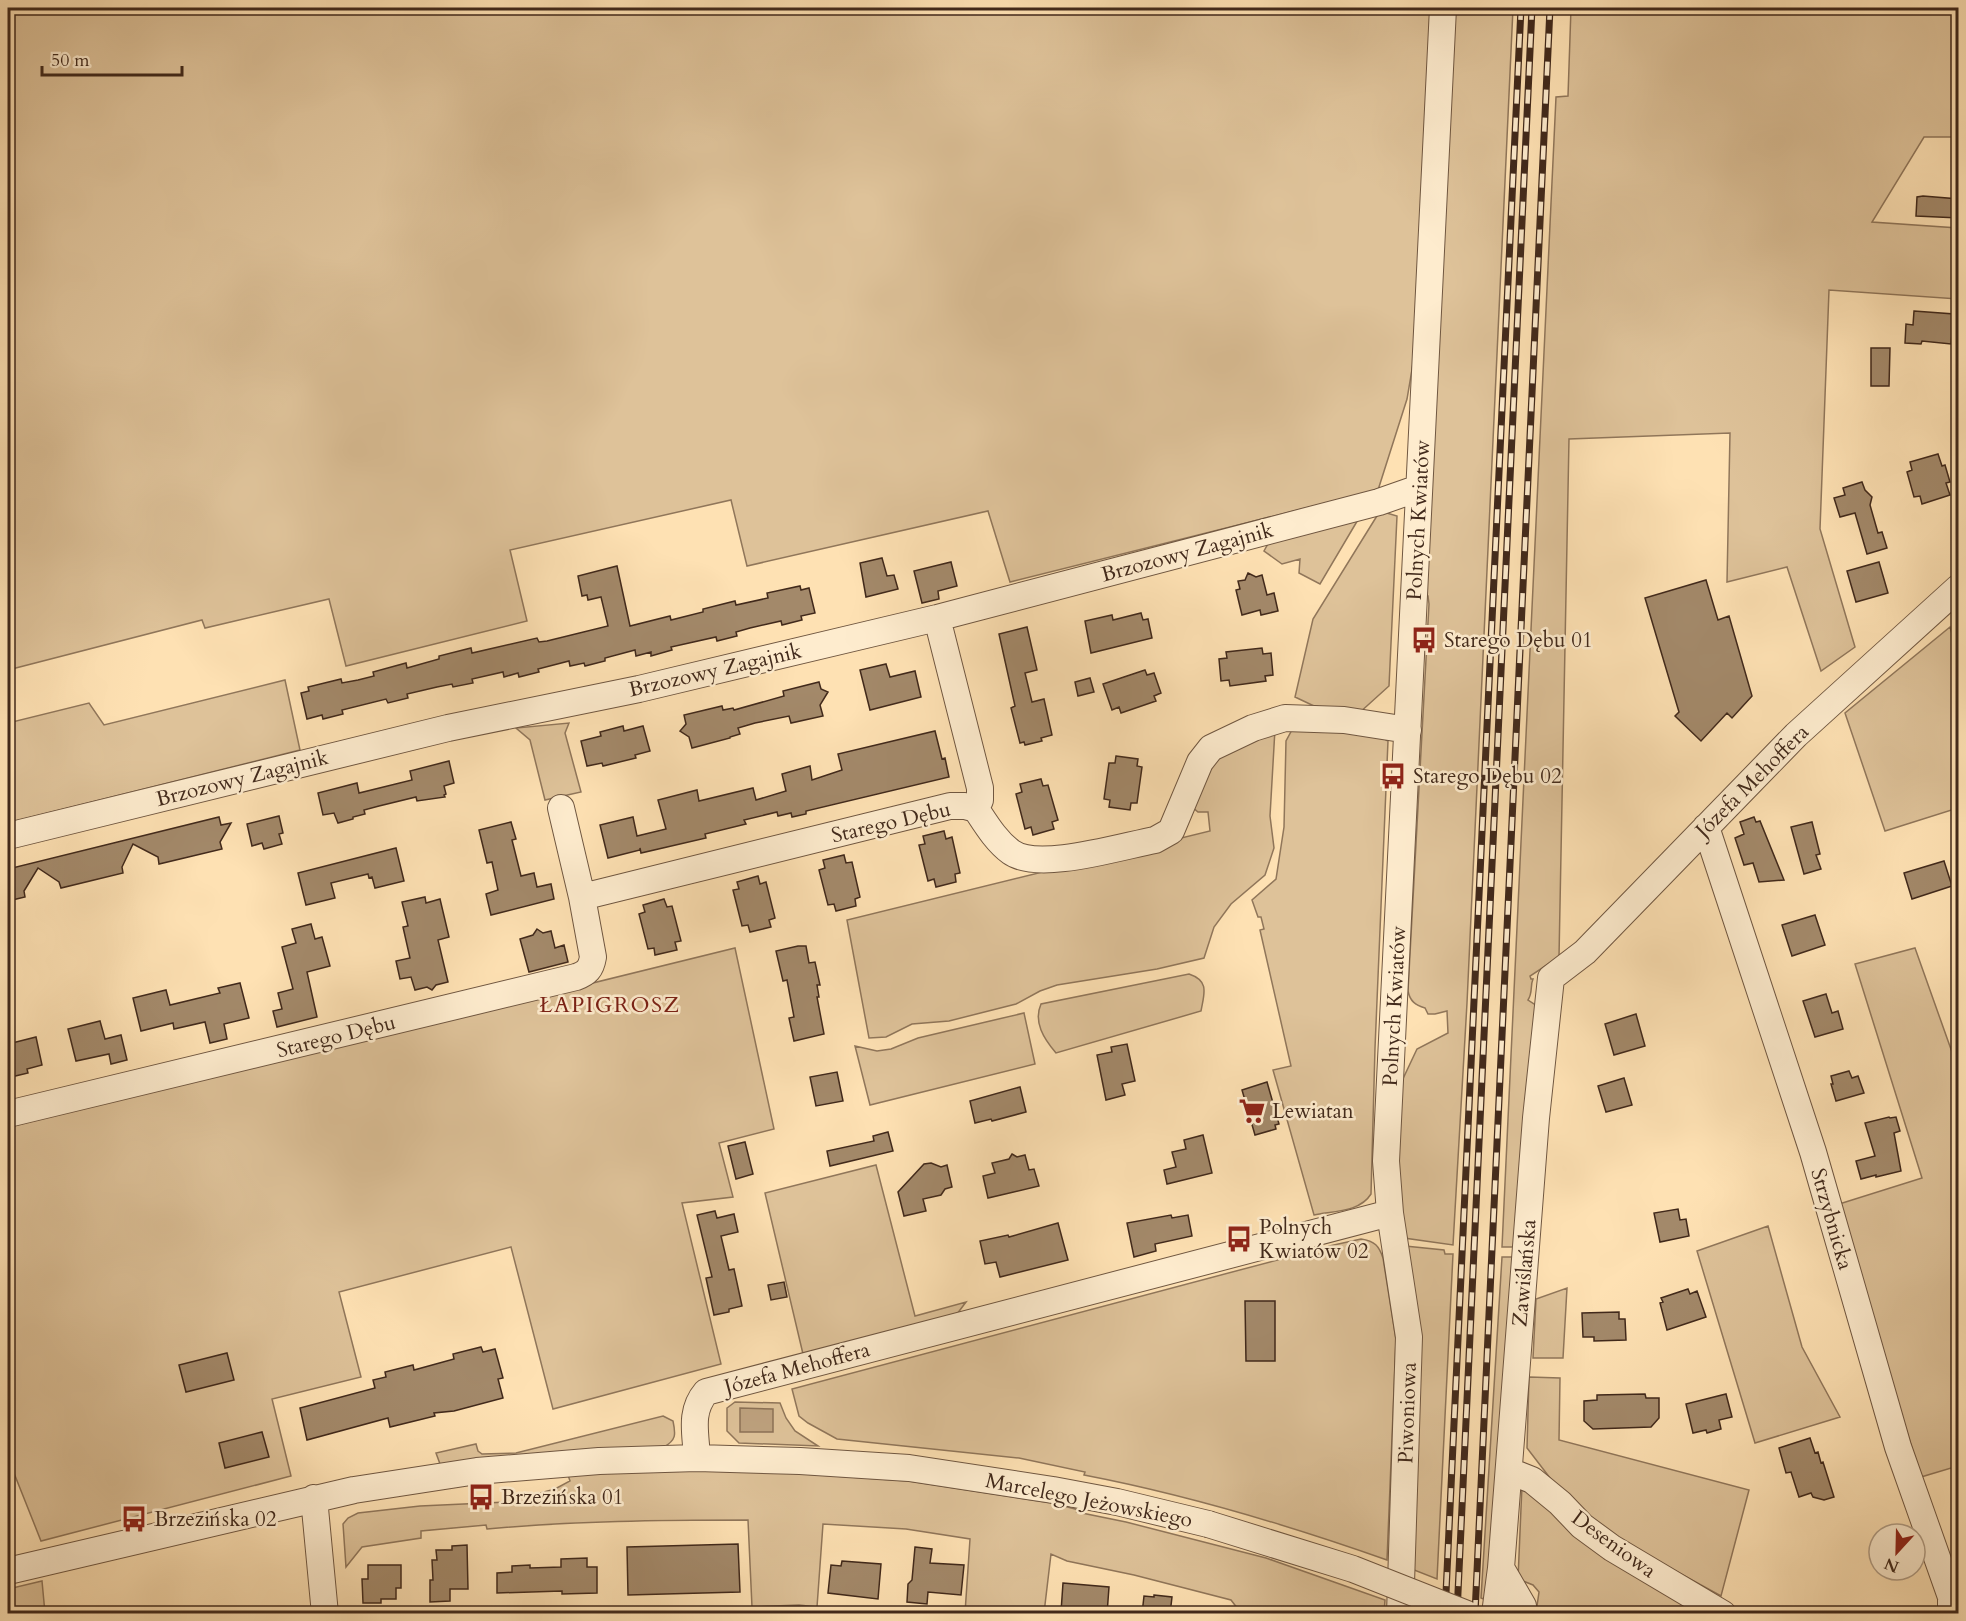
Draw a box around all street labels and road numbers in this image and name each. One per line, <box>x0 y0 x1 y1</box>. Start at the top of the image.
street label: Polnych Kwiatów <box>1400 439 1437 601</box>
street label: Brzozowy Zagajnik <box>1098 515 1277 589</box>
street label: Brzozowy Zagajnik <box>626 636 805 705</box>
street label: Józefa Mehoffera <box>1687 718 1815 847</box>
street label: Brzozowy Zagajnik <box>153 743 332 814</box>
street label: Starego Dębu <box>829 795 954 850</box>
street label: Polnych Kwiatów <box>1376 925 1413 1087</box>
street label: Starego Dębu <box>274 1008 399 1065</box>
street label: Strzybnicka <box>1803 1165 1860 1273</box>
street label: Zawiślańska <box>1505 1218 1544 1328</box>
street label: Józefa Mehoffera <box>718 1335 873 1403</box>
street label: Piwoniowa <box>1391 1362 1424 1464</box>
street label: Marcelego Jeżowskiego <box>983 1466 1195 1535</box>
street label: Deseniowa <box>1565 1504 1662 1585</box>

